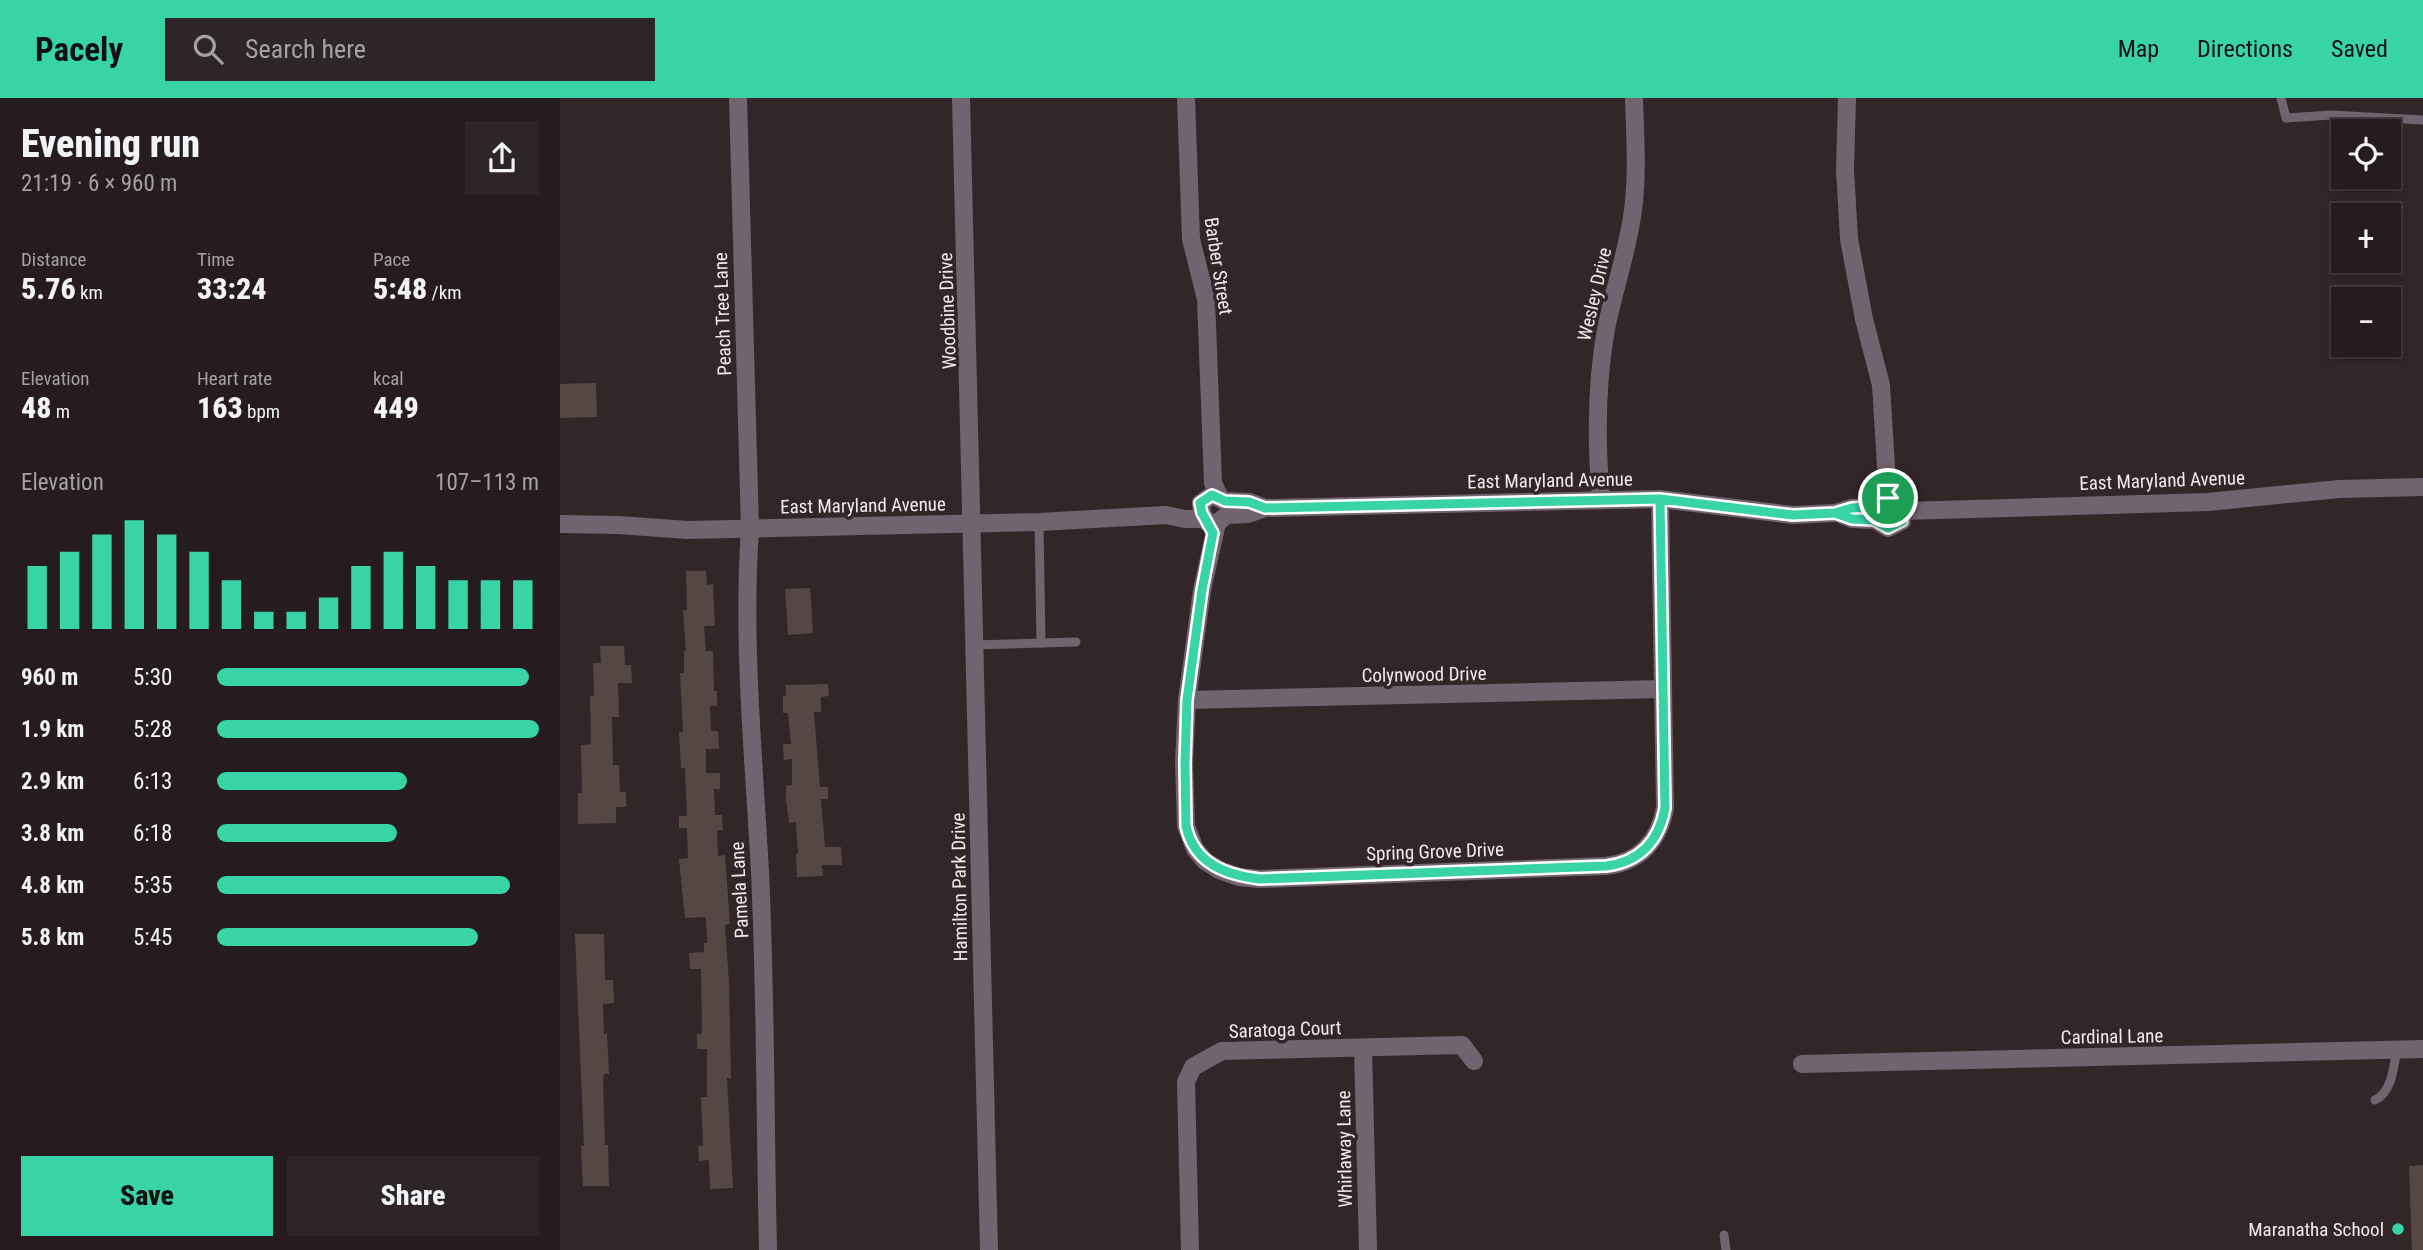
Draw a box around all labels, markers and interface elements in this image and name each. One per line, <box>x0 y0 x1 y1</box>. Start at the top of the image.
search box <box>165 18 655 81</box>
text: Pacely <box>35 30 123 69</box>
icon: search <box>189 30 227 68</box>
text: Search here <box>245 34 366 64</box>
text: Map <box>2118 35 2159 63</box>
text: Directions <box>2197 35 2293 63</box>
text: Saved <box>2331 35 2388 63</box>
map controls <box>2331 119 2401 357</box>
button: locate <box>2331 119 2401 189</box>
button: share <box>465 121 539 195</box>
text: Evening run <box>21 122 200 166</box>
text: 21:19 · 6 × 960 m <box>21 170 177 197</box>
button: + <box>2331 203 2401 273</box>
street label: Barber Street <box>1199 216 1238 316</box>
street label: Wesley Drive <box>1573 245 1616 343</box>
text: Distance <box>21 248 86 271</box>
text: Time <box>197 248 234 271</box>
text: Pace <box>373 248 410 271</box>
street label: Peach Tree Lane <box>709 252 736 376</box>
street label: Woodbine Drive <box>934 252 961 370</box>
text: 5.76 <box>21 271 76 306</box>
text: 33:24 <box>197 271 266 306</box>
text: 5:48 <box>373 271 427 306</box>
text: km <box>76 281 103 304</box>
text: /km <box>427 281 462 304</box>
button: − <box>2331 287 2401 357</box>
text: Elevation <box>21 367 89 390</box>
text: Heart rate <box>197 367 272 390</box>
text: kcal <box>373 367 404 390</box>
text: 48 <box>21 390 52 425</box>
text: 163 <box>197 390 243 425</box>
text: 449 <box>373 390 419 425</box>
text: m <box>52 400 70 423</box>
text: bpm <box>243 400 280 423</box>
street label: East Maryland Avenue <box>2079 466 2245 495</box>
street label: East Maryland Avenue <box>1467 468 1633 493</box>
pin <box>1858 468 1918 528</box>
text: Elevation <box>21 469 104 496</box>
text: 107–113 m <box>435 469 539 496</box>
icon: arrive <box>1869 479 1907 517</box>
street label: East Maryland Avenue <box>780 493 946 518</box>
street label: Colynwood Drive <box>1361 662 1487 687</box>
text: 960 m <box>21 664 78 691</box>
text: 5:30 <box>133 664 172 691</box>
text: 1.9 km <box>21 716 84 743</box>
text: 5:28 <box>133 716 172 743</box>
text: 2.9 km <box>21 768 84 795</box>
text: 6:13 <box>133 768 172 795</box>
street label: Hamilton Park Drive <box>947 812 972 961</box>
text: 3.8 km <box>21 820 84 847</box>
text: 6:18 <box>133 820 172 847</box>
street label: Spring Grove Drive <box>1366 838 1504 865</box>
street label: Pamela Lane <box>725 841 754 939</box>
text: 4.8 km <box>21 872 84 899</box>
text: 5:35 <box>133 872 172 899</box>
text: 5.8 km <box>21 924 84 951</box>
text: 5:45 <box>133 924 172 951</box>
street label: Saratoga Court <box>1228 1016 1342 1043</box>
street label: Cardinal Lane <box>2061 1024 2164 1049</box>
street label: Whirlaway Lane <box>1332 1090 1357 1208</box>
button: Save <box>21 1156 273 1236</box>
button: Share <box>287 1156 539 1236</box>
place label: Maranatha School <box>2248 1218 2384 1241</box>
marker: Maranatha School <box>2390 1221 2406 1237</box>

